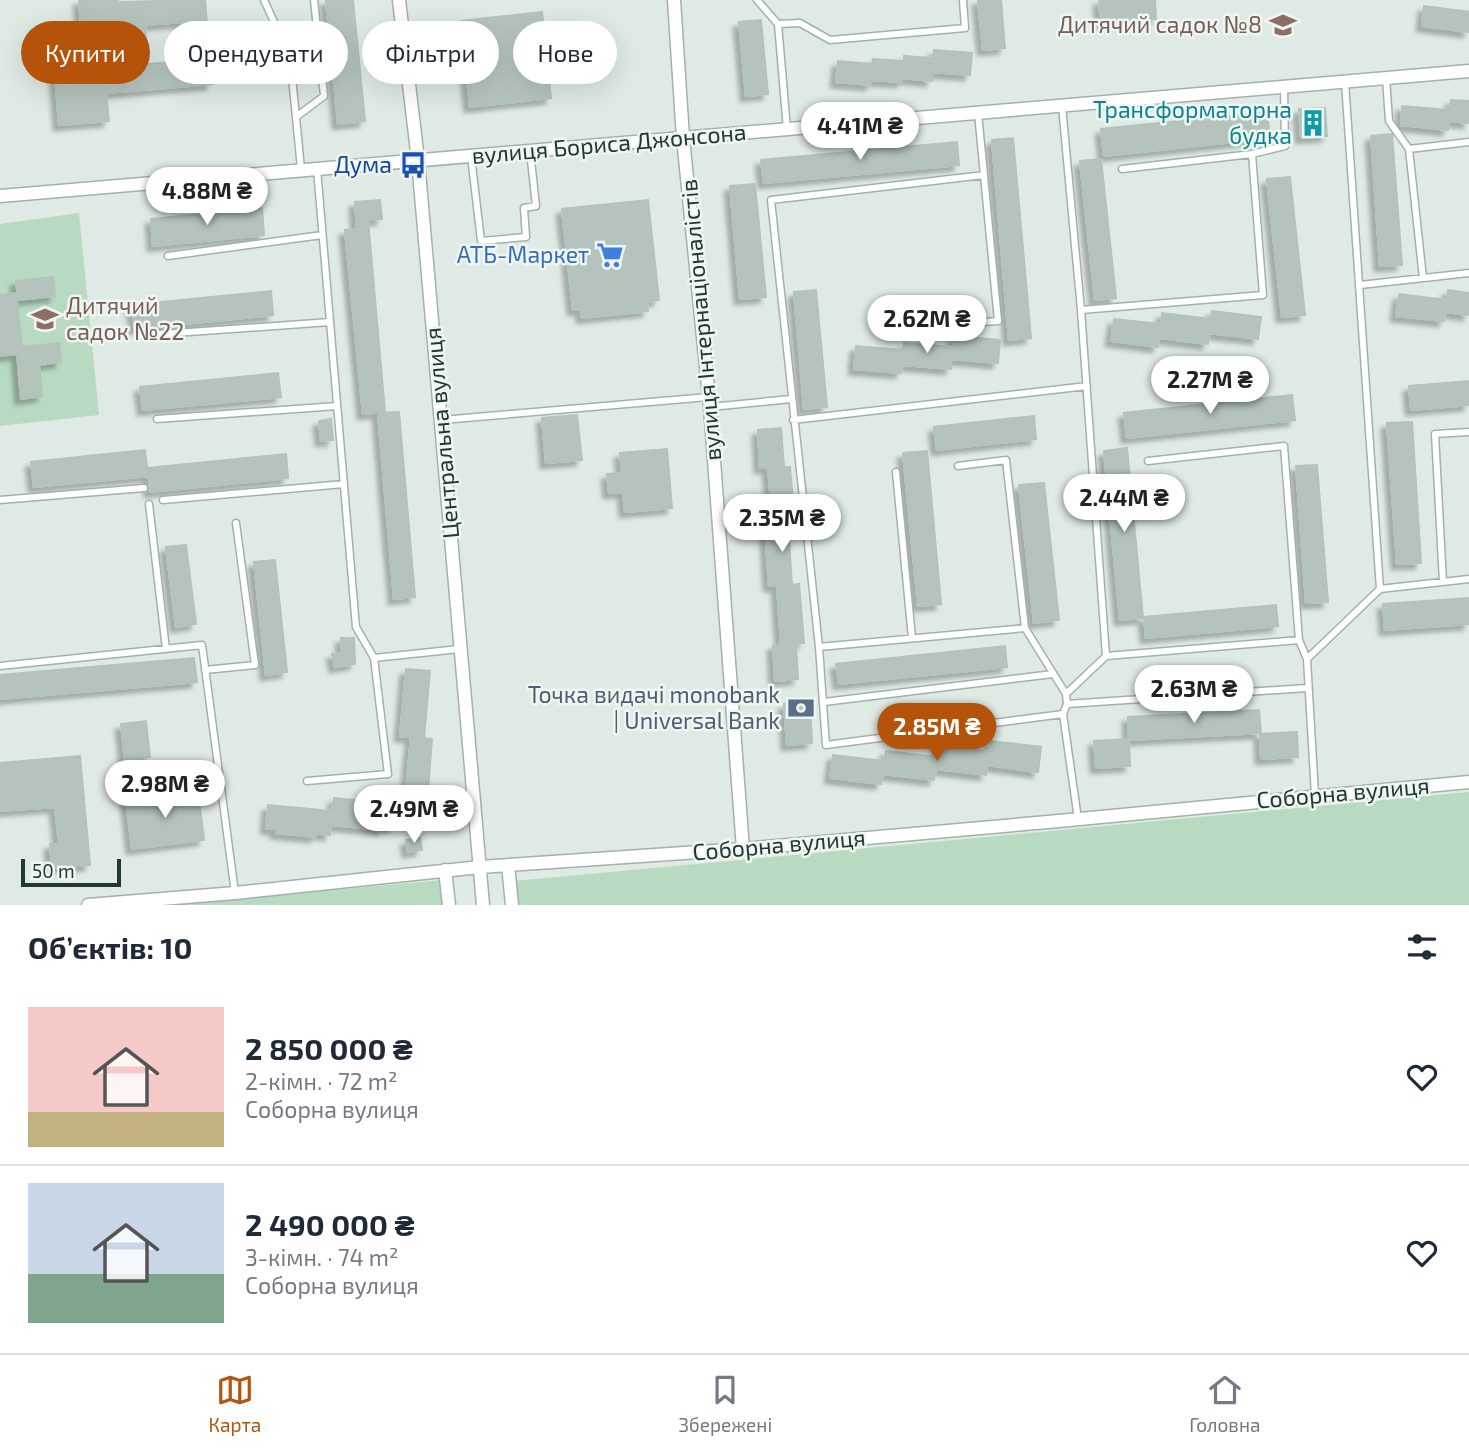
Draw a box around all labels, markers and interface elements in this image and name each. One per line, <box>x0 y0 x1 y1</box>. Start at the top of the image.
place label: Дитячий садок №8 <box>1058 10 1262 38</box>
school or university icon: Дитячий садок №8 <box>1268 10 1298 40</box>
chip: Купити <box>21 21 150 84</box>
chip: Орендувати <box>164 21 348 84</box>
chip: Фільтри <box>362 21 499 84</box>
chip: Нове <box>513 21 617 84</box>
place label: Трансформаторна будка <box>1093 95 1292 150</box>
pin: 4.41M ₴ <box>795 102 925 162</box>
building icon: Трансформаторна будка <box>1298 108 1328 138</box>
text: 4.41M ₴ <box>817 111 903 139</box>
street label: вулиця Бориса Джонсона <box>470 117 747 170</box>
place label: Дума <box>334 150 392 179</box>
bus stop icon: Дума <box>398 150 428 180</box>
pin: 4.88M ₴ <box>142 168 272 227</box>
text: 4.88M ₴ <box>162 176 252 204</box>
street label: вулиця Інтернаціоналістів <box>674 178 727 462</box>
place label: АТБ-Маркет <box>457 240 589 268</box>
supermarket icon: АТБ-Маркет <box>595 240 625 270</box>
place label: Дитячий садок №22 <box>66 291 184 345</box>
pin: 2.62M ₴ <box>862 296 992 355</box>
school or university icon: Дитячий садок №22 <box>30 304 60 334</box>
text: 2.62M ₴ <box>883 304 971 332</box>
street label: Центральна вулиця <box>418 326 465 540</box>
pin: 2.27M ₴ <box>1145 356 1275 416</box>
text: 2.27M ₴ <box>1167 365 1253 393</box>
pin: 2.44M ₴ <box>1059 475 1189 534</box>
text: 2.44M ₴ <box>1079 483 1169 511</box>
pin: 2.35M ₴ <box>717 494 847 554</box>
text: 2.35M ₴ <box>739 503 825 531</box>
pin: 2.63M ₴ <box>1129 666 1259 725</box>
text: 2.63M ₴ <box>1151 674 1237 702</box>
place label: Точка видачі monobank | Universal Bank <box>528 680 780 734</box>
bank icon: Точка видачі monobank | Universal Bank <box>786 693 816 723</box>
pin: 2.85M ₴ <box>872 704 1002 763</box>
text: 2.85M ₴ <box>893 712 981 740</box>
pin: 2.98M ₴ <box>100 760 230 820</box>
text: 2.98M ₴ <box>121 769 209 797</box>
street label: Соборна вулиця <box>1255 770 1431 815</box>
pin: 2.49M ₴ <box>349 786 479 845</box>
text: 2.49M ₴ <box>370 794 458 822</box>
street label: Соборна вулиця <box>691 822 867 867</box>
scale bar <box>21 856 121 888</box>
text: 50 m <box>32 859 75 882</box>
icon: filters <box>1403 928 1441 966</box>
text: Об’єктів: 10 <box>28 929 193 965</box>
text: 2 850 000 ₴ <box>245 1030 413 1066</box>
icon: home <box>84 1035 168 1119</box>
icon: heart <box>1403 1058 1441 1096</box>
text: 2-кімн. · 72 m² <box>245 1067 397 1095</box>
text: Соборна вулиця <box>245 1095 419 1123</box>
text: 2 490 000 ₴ <box>245 1206 414 1242</box>
icon: home <box>84 1211 168 1295</box>
icon: heart <box>1403 1234 1441 1272</box>
text: 3-кімн. · 74 m² <box>245 1243 398 1271</box>
text: Соборна вулиця <box>245 1271 419 1299</box>
tab: Карта <box>209 1371 261 1436</box>
tab: Збережені <box>678 1371 772 1436</box>
tab: Головна <box>1189 1371 1260 1436</box>

